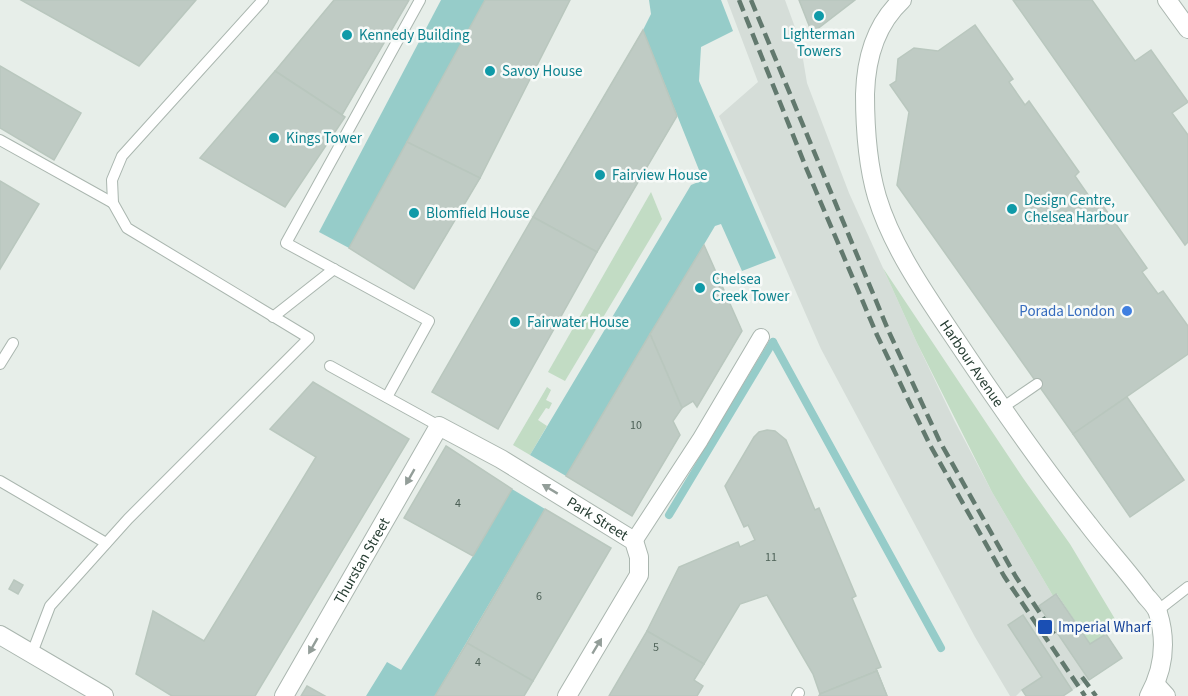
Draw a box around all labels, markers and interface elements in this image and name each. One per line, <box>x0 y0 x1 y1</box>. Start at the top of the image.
marker: Lighterman Towers <box>812 9 826 23</box>
place label: Lighterman Towers <box>783 24 855 62</box>
place label: Kennedy Building <box>359 25 470 46</box>
marker: Kennedy Building <box>340 28 354 42</box>
place label: Savoy House <box>502 61 582 82</box>
marker: Savoy House <box>483 64 497 78</box>
place label: Kings Tower <box>286 128 363 149</box>
marker: Kings Tower <box>267 131 281 145</box>
place label: Fairview House <box>612 165 708 186</box>
marker: Fairview House <box>593 168 607 182</box>
place label: Design Centre, Chelsea Harbour <box>1024 190 1129 228</box>
marker: Design Centre, Chelsea Harbour <box>1005 202 1019 216</box>
place label: Blomfield House <box>426 203 530 224</box>
marker: Blomfield House <box>407 206 421 220</box>
place label: Chelsea Creek Tower <box>712 269 790 307</box>
marker: Chelsea Creek Tower <box>693 281 707 295</box>
place label: Porada London <box>1019 301 1115 322</box>
marker: Porada London <box>1120 304 1134 318</box>
place label: Fairwater House <box>527 312 629 333</box>
marker: Fairwater House <box>508 315 522 329</box>
street label: Harbour Avenue <box>934 316 1009 412</box>
house number: 10 <box>630 417 642 434</box>
one-way arrow <box>405 469 415 486</box>
one-way arrow <box>542 484 558 495</box>
street label: Park Street <box>563 492 632 546</box>
house number: 4 <box>455 495 461 512</box>
street label: Thurstan Street <box>329 514 395 608</box>
house number: 11 <box>765 549 777 566</box>
house number: 6 <box>536 588 542 605</box>
place label: Imperial Wharf <box>1058 617 1151 638</box>
marker: Imperial Wharf <box>1036 618 1054 636</box>
one-way arrow <box>592 637 602 654</box>
one-way arrow <box>308 638 318 655</box>
house number: 5 <box>653 639 659 656</box>
house number: 4 <box>475 654 481 671</box>

